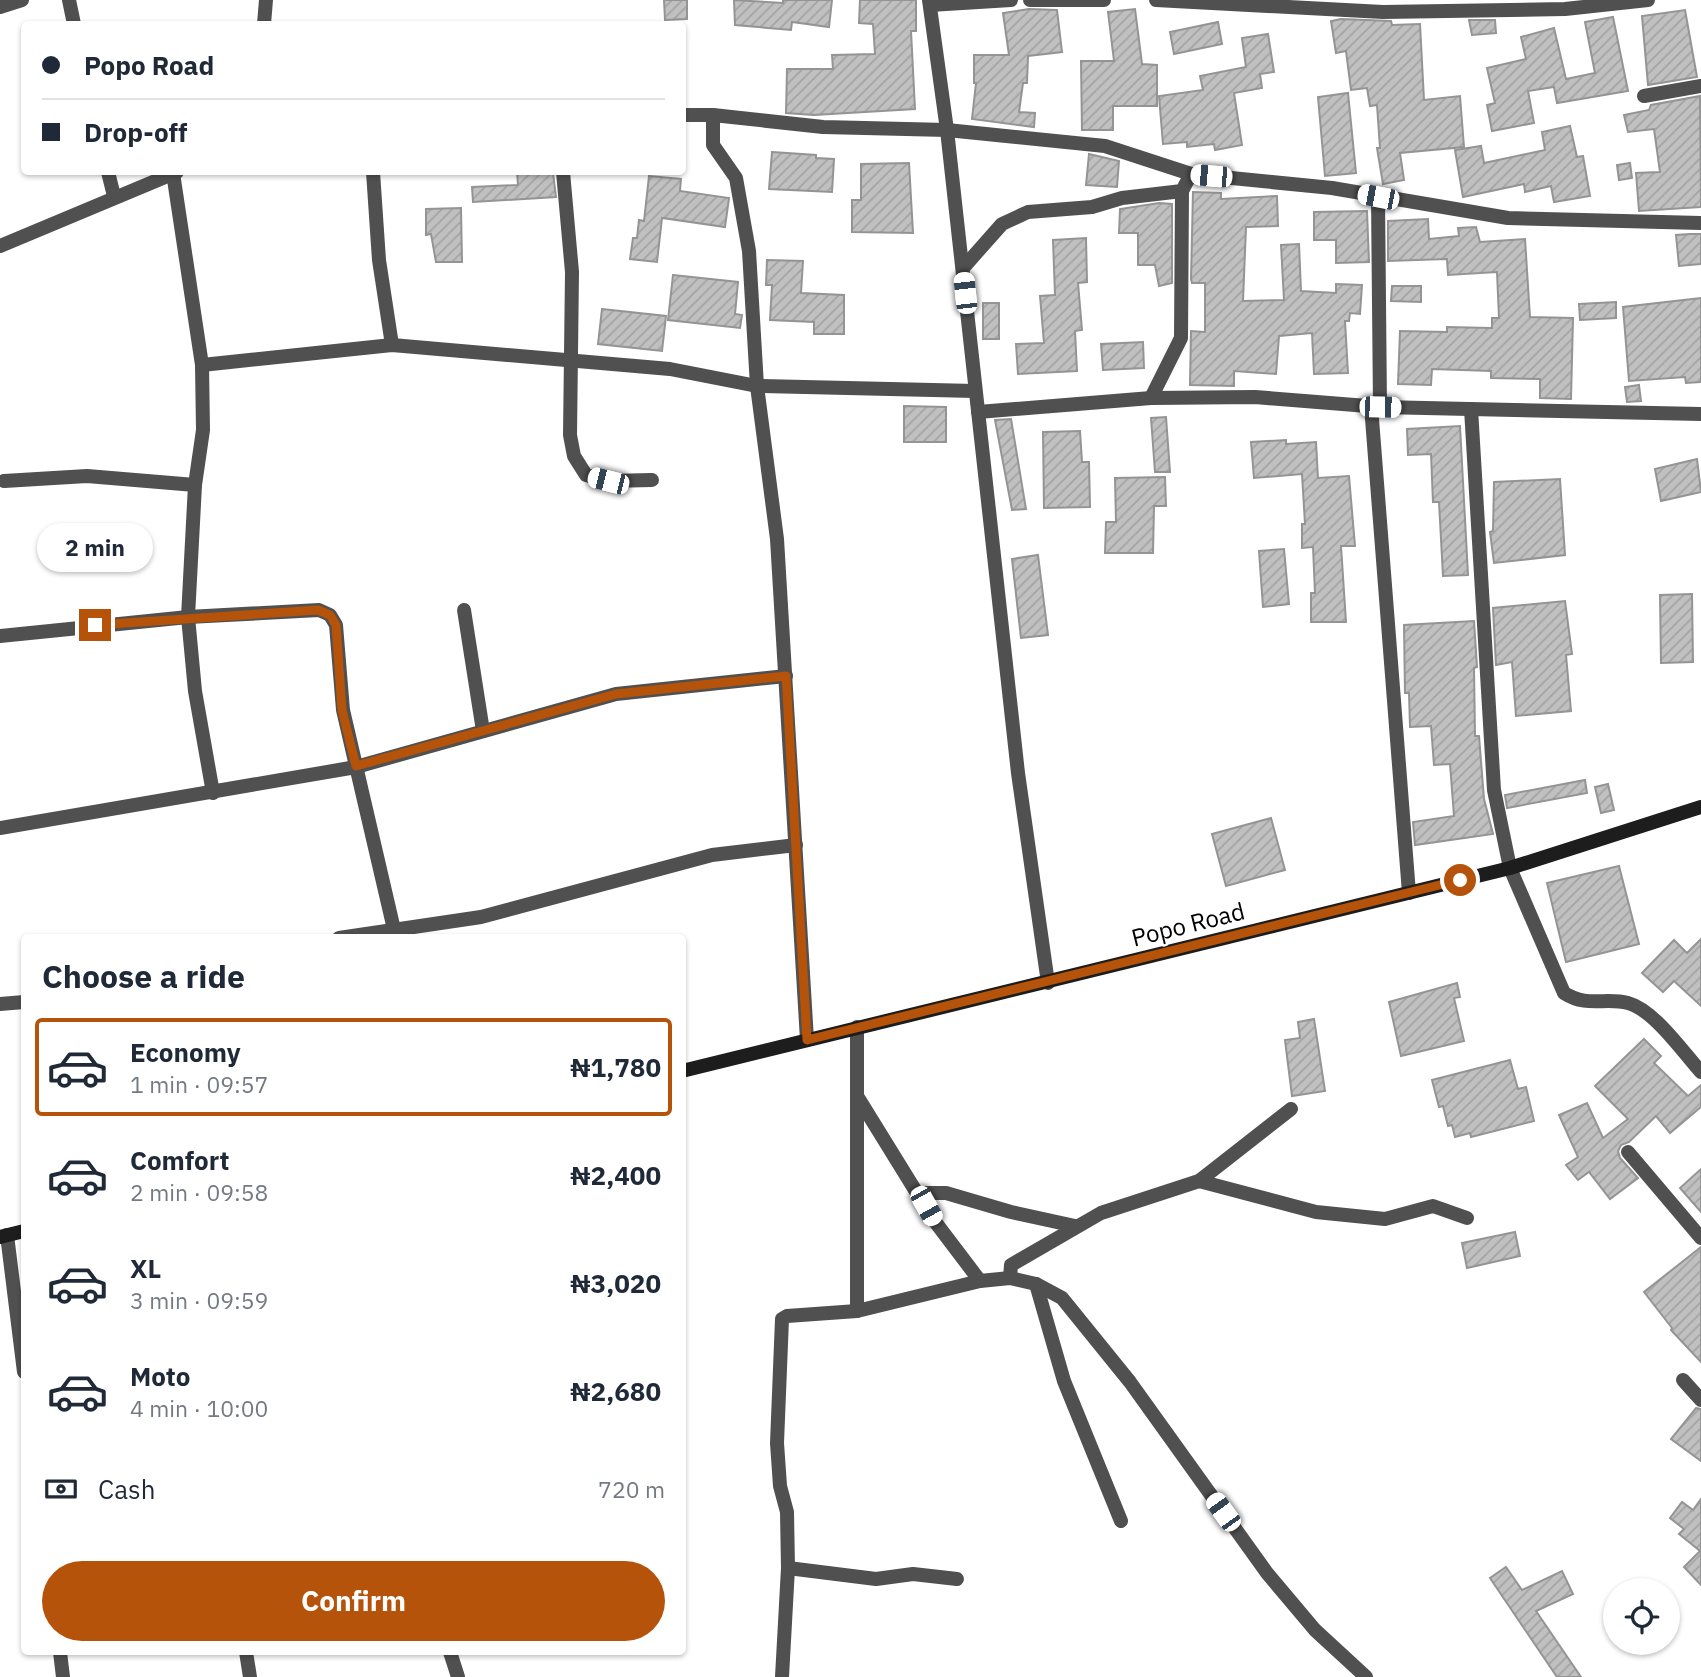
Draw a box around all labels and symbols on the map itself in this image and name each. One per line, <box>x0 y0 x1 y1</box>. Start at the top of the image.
car <box>1190 164 1233 188</box>
car <box>1356 183 1401 211</box>
car <box>953 271 978 315</box>
car <box>1359 396 1402 418</box>
car <box>586 466 631 496</box>
callout: 2 min <box>37 524 153 572</box>
route end <box>79 609 111 641</box>
route start <box>1444 864 1476 896</box>
street label: Popo Road <box>1128 894 1248 954</box>
car <box>907 1183 946 1229</box>
car <box>1203 1489 1244 1535</box>

